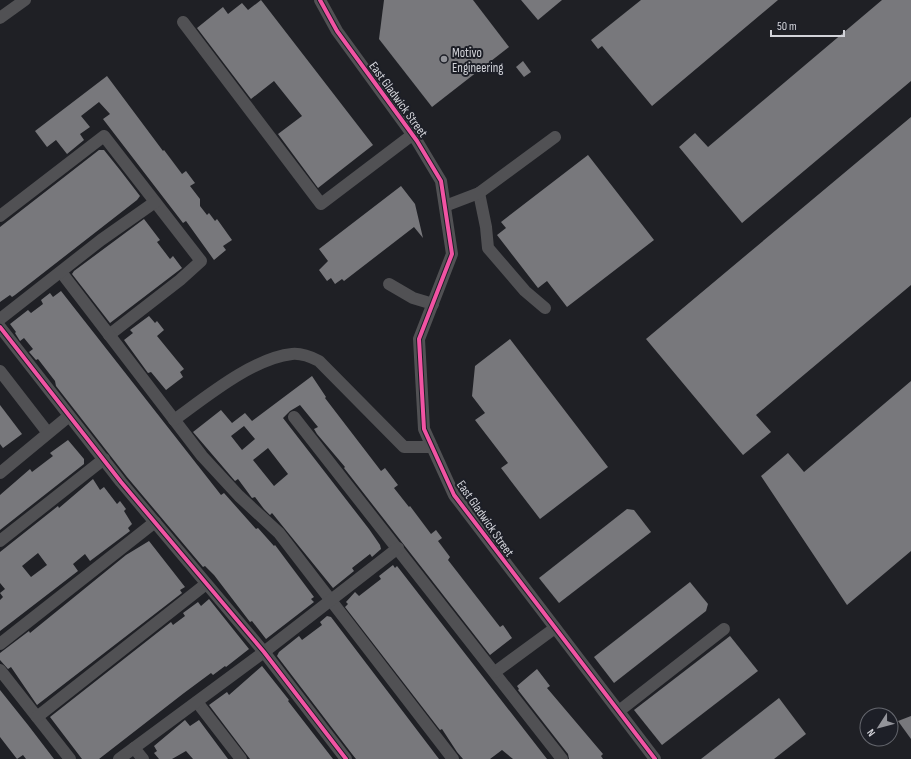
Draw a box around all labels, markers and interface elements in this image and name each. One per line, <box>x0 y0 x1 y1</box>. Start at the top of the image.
scale bar <box>771 12 844 38</box>
text: 50 m <box>777 19 797 34</box>
place label: Motivo Engineering <box>452 45 503 76</box>
marker: Motivo Engineering <box>439 54 449 64</box>
street label: East Gladwick Street <box>365 59 431 141</box>
street label: East Gladwick Street <box>453 477 517 560</box>
north arrow <box>859 707 899 747</box>
text: N <box>864 726 878 739</box>

